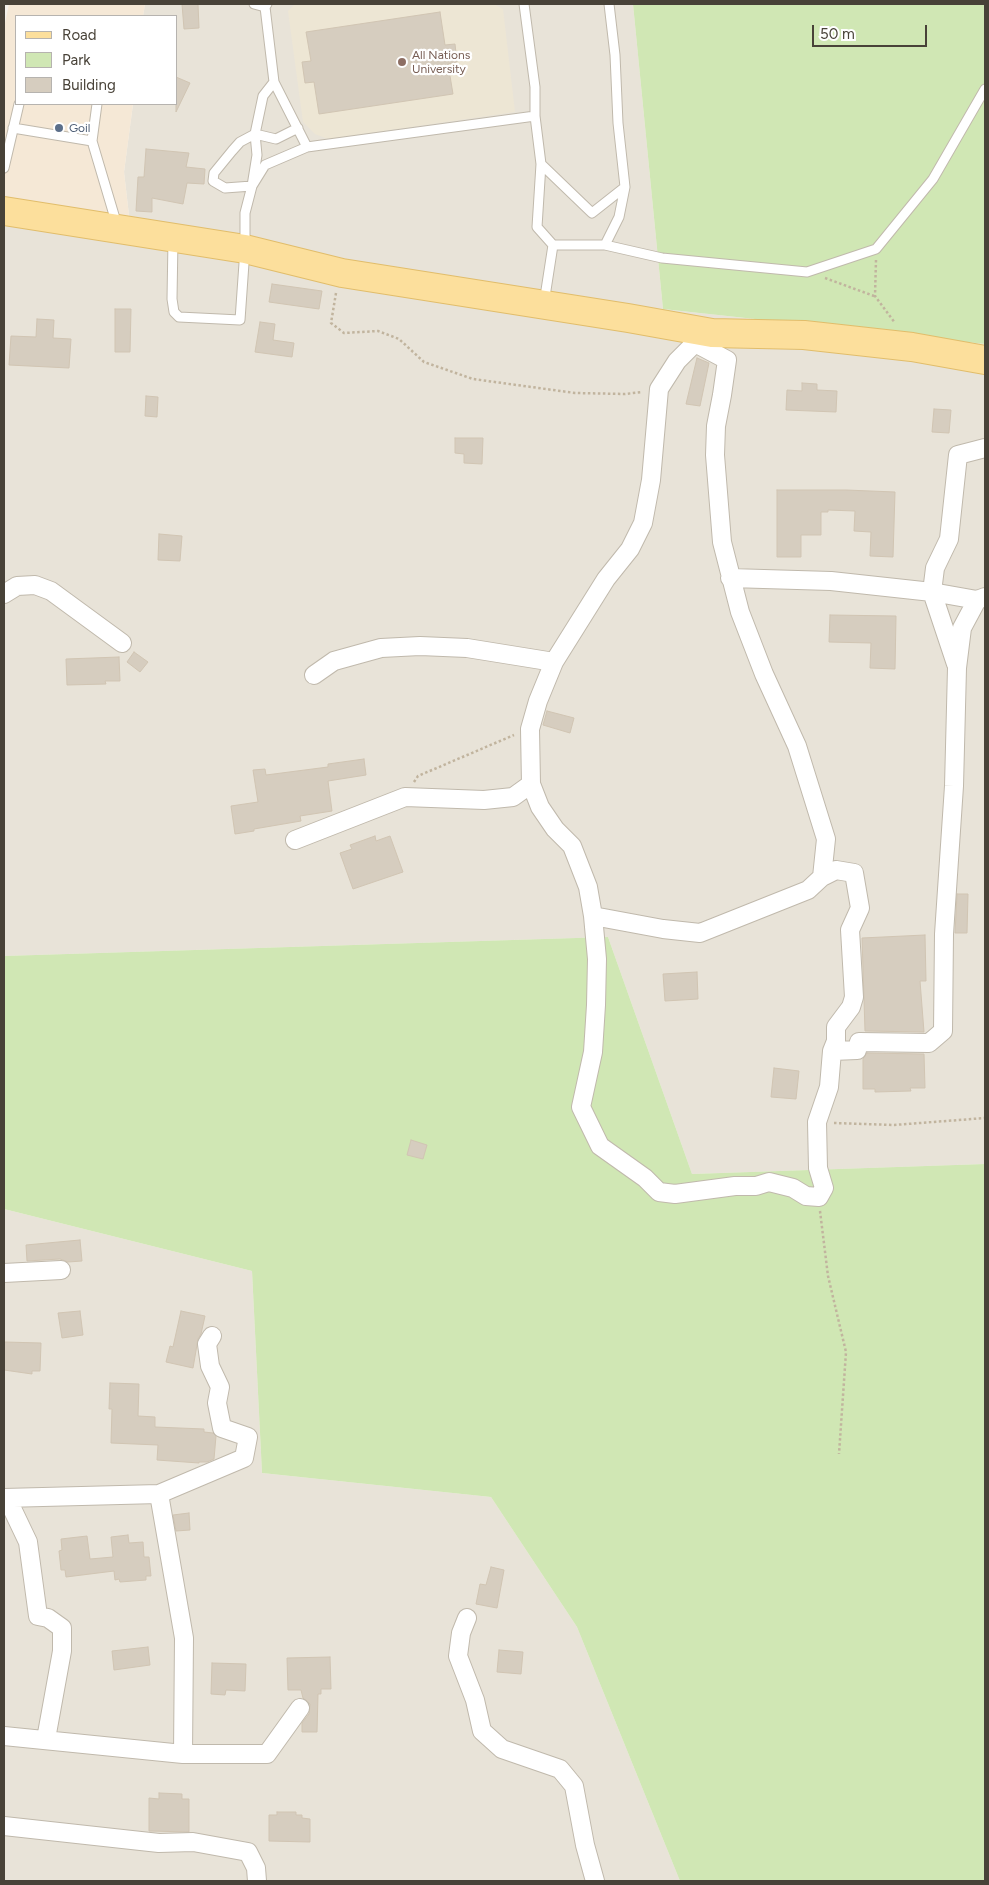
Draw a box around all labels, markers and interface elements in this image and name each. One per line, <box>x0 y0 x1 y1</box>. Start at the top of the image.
legend <box>15 15 178 105</box>
scale bar <box>814 15 929 47</box>
text: 50 m <box>820 25 855 43</box>
text: Road <box>62 26 97 44</box>
place label: All Nations University <box>412 48 470 76</box>
text: Park <box>62 51 91 69</box>
marker: All Nations University <box>396 56 408 68</box>
text: Building <box>62 76 116 94</box>
place label: Goil <box>69 121 91 135</box>
marker: Goil <box>53 122 65 134</box>

